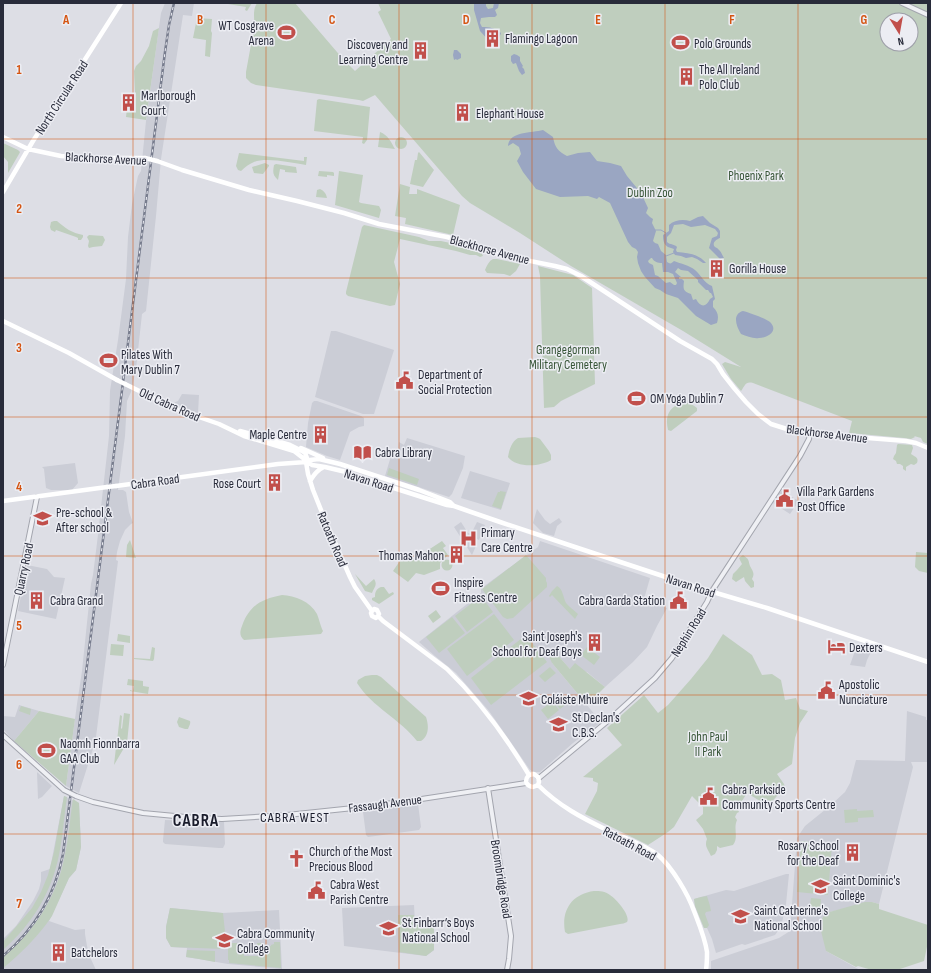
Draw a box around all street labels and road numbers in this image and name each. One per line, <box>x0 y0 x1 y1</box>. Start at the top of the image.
street label: North Circular Road <box>32 57 92 138</box>
street label: Blackhorse Avenue <box>65 149 147 169</box>
street label: Blackhorse Avenue <box>448 232 531 268</box>
street label: Old Cabra Road <box>137 384 203 425</box>
street label: Blackhorse Avenue <box>785 421 868 447</box>
street label: Navan Road <box>342 466 395 496</box>
street label: Cabra Road <box>130 471 180 493</box>
street label: Ratoath Road <box>313 509 351 569</box>
street label: Quarry Road <box>11 542 37 597</box>
street label: Navan Road <box>664 571 717 601</box>
street label: Nephin Road <box>668 605 710 660</box>
street label: Fassaugh Avenue <box>347 792 423 816</box>
street label: Ratoath Road <box>600 823 659 865</box>
street label: Broombridge Road <box>487 839 515 920</box>

